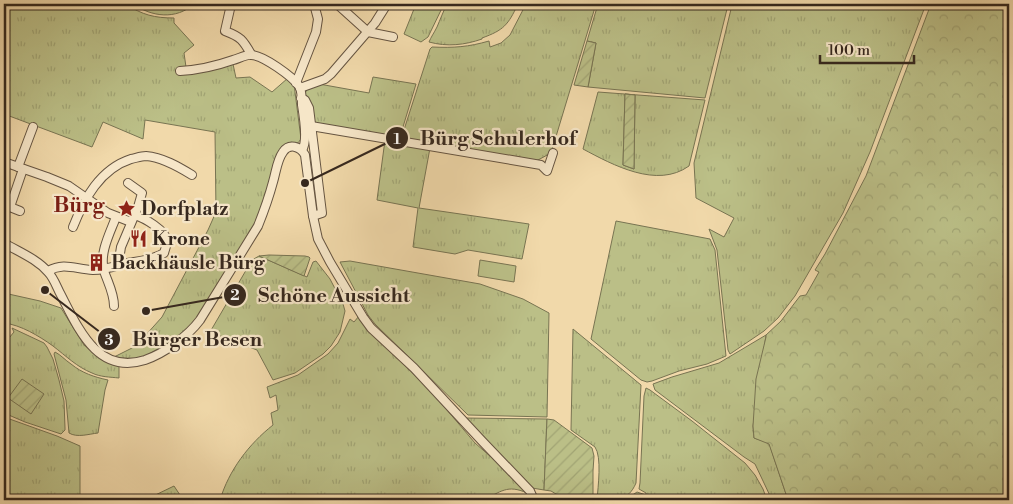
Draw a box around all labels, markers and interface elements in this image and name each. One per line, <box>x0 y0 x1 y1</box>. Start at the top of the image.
scale bar <box>820 32 914 64</box>
text: 100 m <box>828 41 870 60</box>
callout: Bürg Schulerhof <box>385 121 586 156</box>
text: Bürg Schulerhof <box>420 127 579 152</box>
text: 1 <box>393 130 401 149</box>
district label: Bürg <box>54 193 106 219</box>
place label: Dorfplatz <box>141 197 228 221</box>
place icon: Dorfplatz <box>117 198 137 218</box>
place label: Krone <box>152 227 210 251</box>
restaurant icon: Krone <box>128 228 148 248</box>
place label: Backhäusle Bürg <box>111 251 266 275</box>
building icon: Backhäusle Bürg <box>87 252 107 272</box>
callout: Schöne Aussicht <box>223 278 419 313</box>
text: Schöne Aussicht <box>258 284 411 309</box>
text: 2 <box>230 286 240 305</box>
callout: Bürger Besen <box>97 322 272 357</box>
text: Bürger Besen <box>132 328 263 353</box>
text: 3 <box>104 331 114 350</box>

